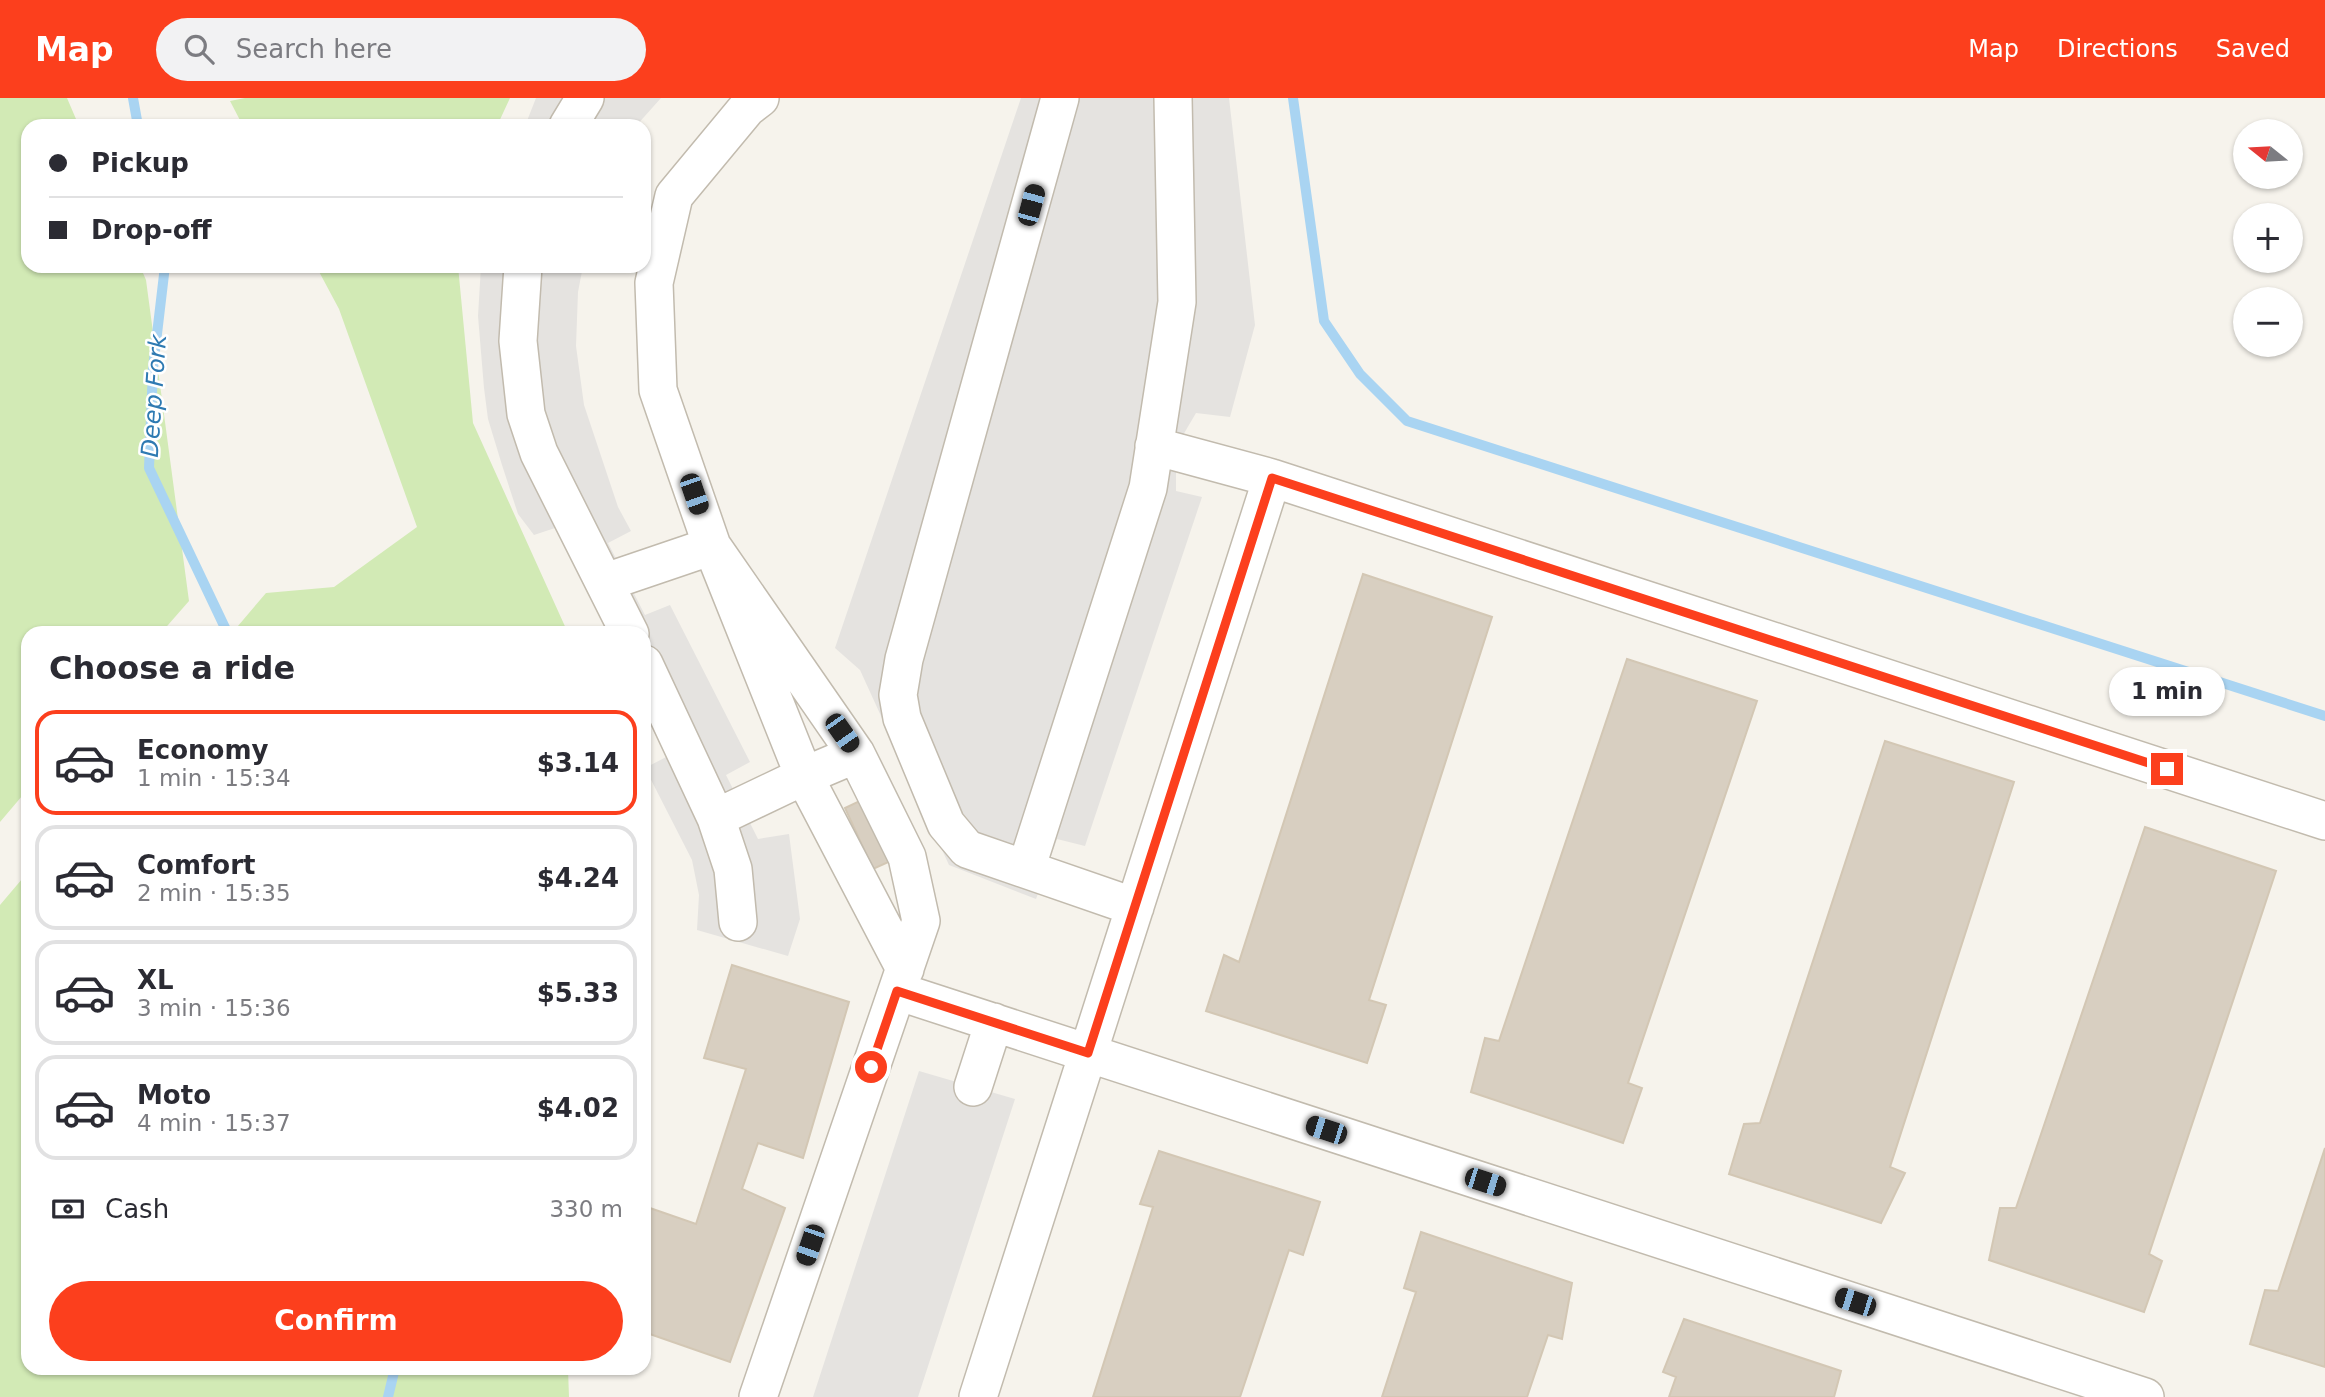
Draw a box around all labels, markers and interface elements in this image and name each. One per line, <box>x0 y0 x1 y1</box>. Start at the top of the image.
search box <box>156 18 646 81</box>
text: Map <box>35 30 114 69</box>
icon: search <box>180 30 218 68</box>
text: Search here <box>236 34 392 64</box>
text: Map <box>1968 35 2019 63</box>
text: Directions <box>2057 35 2178 63</box>
text: Saved <box>2216 35 2290 63</box>
north arrow <box>2233 119 2303 189</box>
map controls <box>2233 119 2303 357</box>
text: Pickup <box>91 148 189 178</box>
car <box>1016 182 1047 228</box>
button: + <box>2233 203 2303 273</box>
text: Drop-off <box>91 215 212 245</box>
button: − <box>2233 287 2303 357</box>
water label: Deep Fork <box>136 333 172 458</box>
car <box>678 471 711 517</box>
text: Choose a ride <box>49 649 295 687</box>
callout: 1 min <box>2109 668 2225 716</box>
text: 1 min <box>2131 678 2203 704</box>
car <box>822 710 863 756</box>
icon: car <box>53 731 116 794</box>
text: Economy <box>137 735 268 765</box>
text: $3.14 <box>537 748 619 778</box>
route end <box>2151 753 2183 785</box>
text: 1 min · 15:34 <box>137 765 291 791</box>
icon: car <box>53 846 116 909</box>
text: Comfort <box>137 850 255 880</box>
text: $4.24 <box>537 863 619 893</box>
text: 2 min · 15:35 <box>137 880 291 906</box>
icon: car <box>53 961 116 1024</box>
text: XL <box>137 965 174 995</box>
text: $5.33 <box>537 978 619 1008</box>
text: 3 min · 15:36 <box>137 995 291 1021</box>
route start <box>855 1051 887 1083</box>
icon: car <box>53 1076 116 1139</box>
text: Moto <box>137 1080 211 1110</box>
text: $4.02 <box>537 1093 619 1123</box>
text: 4 min · 15:37 <box>137 1110 291 1136</box>
car <box>1303 1114 1350 1146</box>
car <box>1462 1166 1509 1198</box>
icon: cash <box>49 1190 87 1228</box>
text: Cash <box>105 1194 169 1224</box>
text: 330 m <box>549 1196 623 1222</box>
car <box>794 1222 827 1268</box>
button: Confirm <box>49 1281 623 1361</box>
car <box>1832 1286 1879 1318</box>

